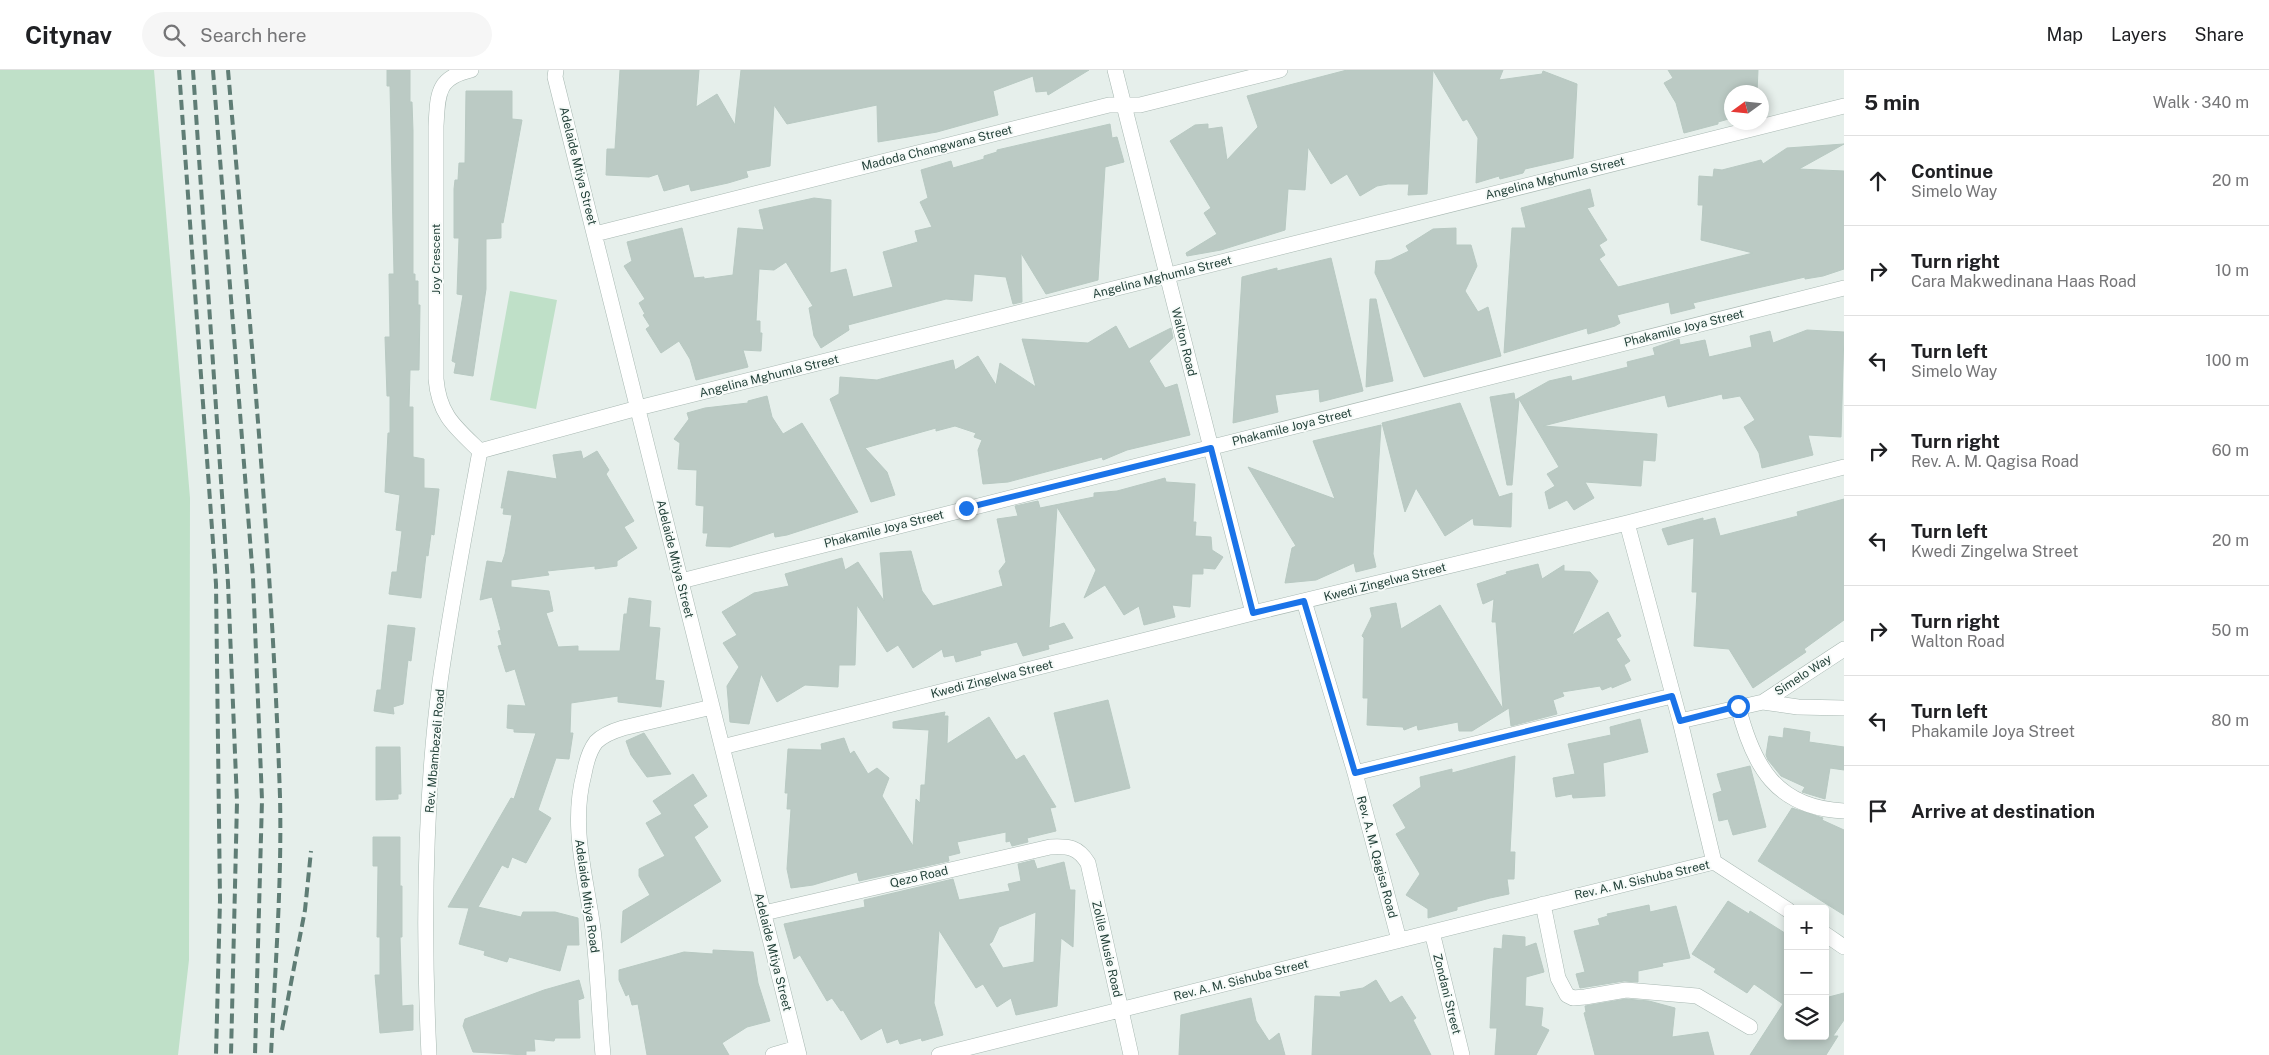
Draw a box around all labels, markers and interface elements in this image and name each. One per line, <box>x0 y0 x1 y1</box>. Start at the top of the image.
search box <box>142 12 492 57</box>
text: Citynav <box>25 21 112 49</box>
icon: search <box>160 21 188 49</box>
text: Search here <box>200 24 307 46</box>
text: Map <box>2047 24 2083 45</box>
text: Layers <box>2111 24 2167 45</box>
text: Share <box>2195 24 2244 45</box>
north arrow <box>1724 85 1769 130</box>
text: 5 min <box>1864 90 1920 115</box>
text: Walk · 340 m <box>2153 93 2249 112</box>
street label: Adelaide Mtiya Street <box>557 105 600 227</box>
street label: Madoda Chamgwana Street <box>860 122 1014 174</box>
street label: Angelina Mghumla Street <box>1484 154 1626 202</box>
text: Continue <box>1911 160 1993 182</box>
icon: ahead <box>1864 167 1892 195</box>
text: 20 m <box>2212 171 2249 190</box>
text: Simelo Way <box>1911 182 1997 201</box>
street label: Joy Crescent <box>429 223 443 294</box>
text: Turn right <box>1911 250 2000 272</box>
street label: Angelina Mghumla Street <box>1091 253 1233 301</box>
icon: right <box>1864 257 1892 285</box>
text: 10 m <box>2215 261 2249 280</box>
text: Cara Makwedinana Haas Road <box>1911 272 2136 291</box>
street label: Walton Road <box>1169 306 1199 378</box>
street label: Phakamile Joya Street <box>1623 306 1746 350</box>
text: Turn left <box>1911 340 1988 362</box>
icon: left <box>1864 347 1892 375</box>
text: 100 m <box>2205 351 2249 370</box>
street label: Angelina Mghumla Street <box>698 352 840 400</box>
text: Simelo Way <box>1911 362 1997 381</box>
street label: Phakamile Joya Street <box>1231 405 1354 449</box>
text: Turn right <box>1911 430 2000 452</box>
icon: right <box>1864 437 1892 465</box>
text: 60 m <box>2212 441 2249 460</box>
text: Rev. A. M. Qagisa Road <box>1911 452 2079 471</box>
route end <box>955 497 978 520</box>
street label: Adelaide Mtiya Street <box>654 498 697 620</box>
street label: Phakamile Joya Street <box>823 507 946 551</box>
text: Turn left <box>1911 520 1988 542</box>
icon: left <box>1864 527 1892 555</box>
text: 20 m <box>2212 531 2249 550</box>
text: Kwedi Zingelwa Street <box>1911 542 2078 561</box>
street label: Kwedi Zingelwa Street <box>1322 560 1448 604</box>
text: Turn right <box>1911 610 2000 632</box>
icon: right <box>1864 617 1892 645</box>
text: 50 m <box>2211 621 2249 640</box>
text: Walton Road <box>1911 632 2005 651</box>
street label: Simelo Way <box>1772 651 1834 698</box>
street label: Kwedi Zingelwa Street <box>929 657 1055 701</box>
street label: Rev. Mbambezeli Road <box>423 688 447 814</box>
route start <box>1727 695 1750 718</box>
text: Turn left <box>1911 700 1988 722</box>
icon: left <box>1864 707 1892 735</box>
text: 80 m <box>2211 711 2249 730</box>
text: Phakamile Joya Street <box>1911 722 2075 741</box>
street label: Rev. A. M. Qagisa Road <box>1354 794 1400 920</box>
icon: arrive <box>1864 797 1892 825</box>
text: Arrive at destination <box>1911 800 2095 822</box>
street label: Adelaide Mtiya Road <box>572 838 602 954</box>
street label: Rev. A. M. Sishuba Street <box>1573 858 1711 902</box>
street label: Qezo Road <box>889 864 949 890</box>
street label: Adelaide Mtiya Street <box>752 891 795 1013</box>
street label: Zolile Musie Road <box>1089 899 1125 999</box>
map controls <box>1784 905 1829 1040</box>
button: + <box>1784 905 1829 950</box>
button: − <box>1784 950 1829 995</box>
street label: Zondani Street <box>1430 952 1464 1036</box>
street label: Rev. A. M. Sishuba Street <box>1172 956 1310 1004</box>
button: layers <box>1784 995 1829 1040</box>

